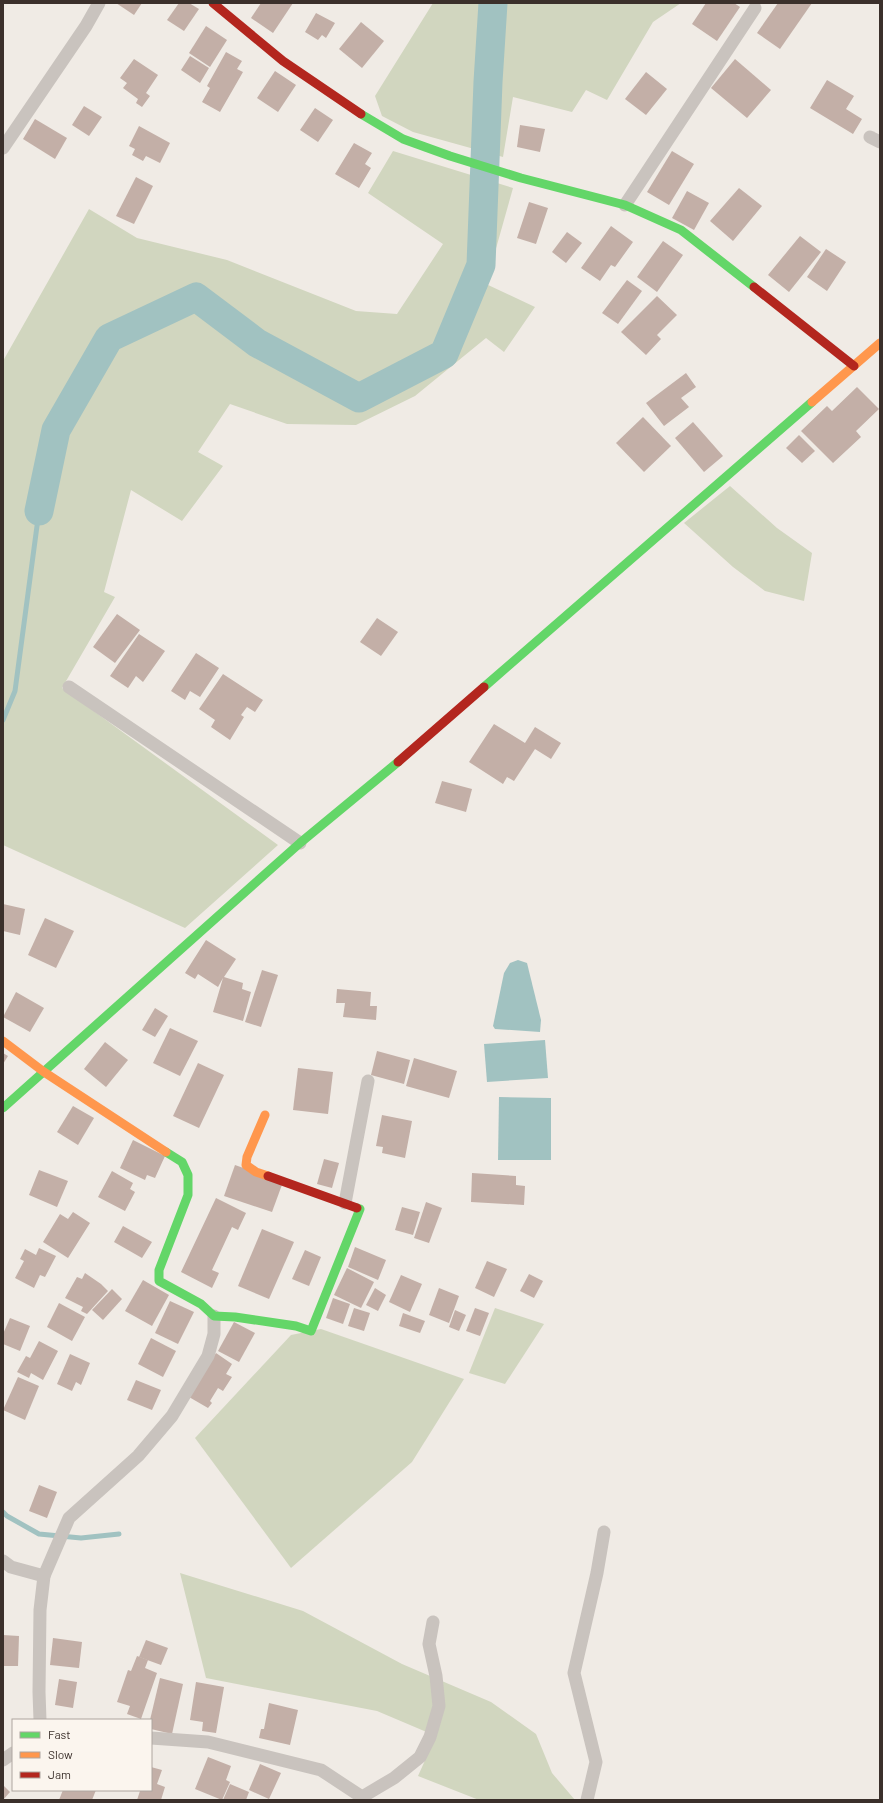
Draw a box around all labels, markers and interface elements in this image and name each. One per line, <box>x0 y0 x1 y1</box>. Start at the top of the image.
legend <box>12 1719 152 1791</box>
text: Fast <box>48 1727 71 1741</box>
text: Slow <box>48 1747 73 1761</box>
text: Jam <box>48 1767 71 1781</box>

